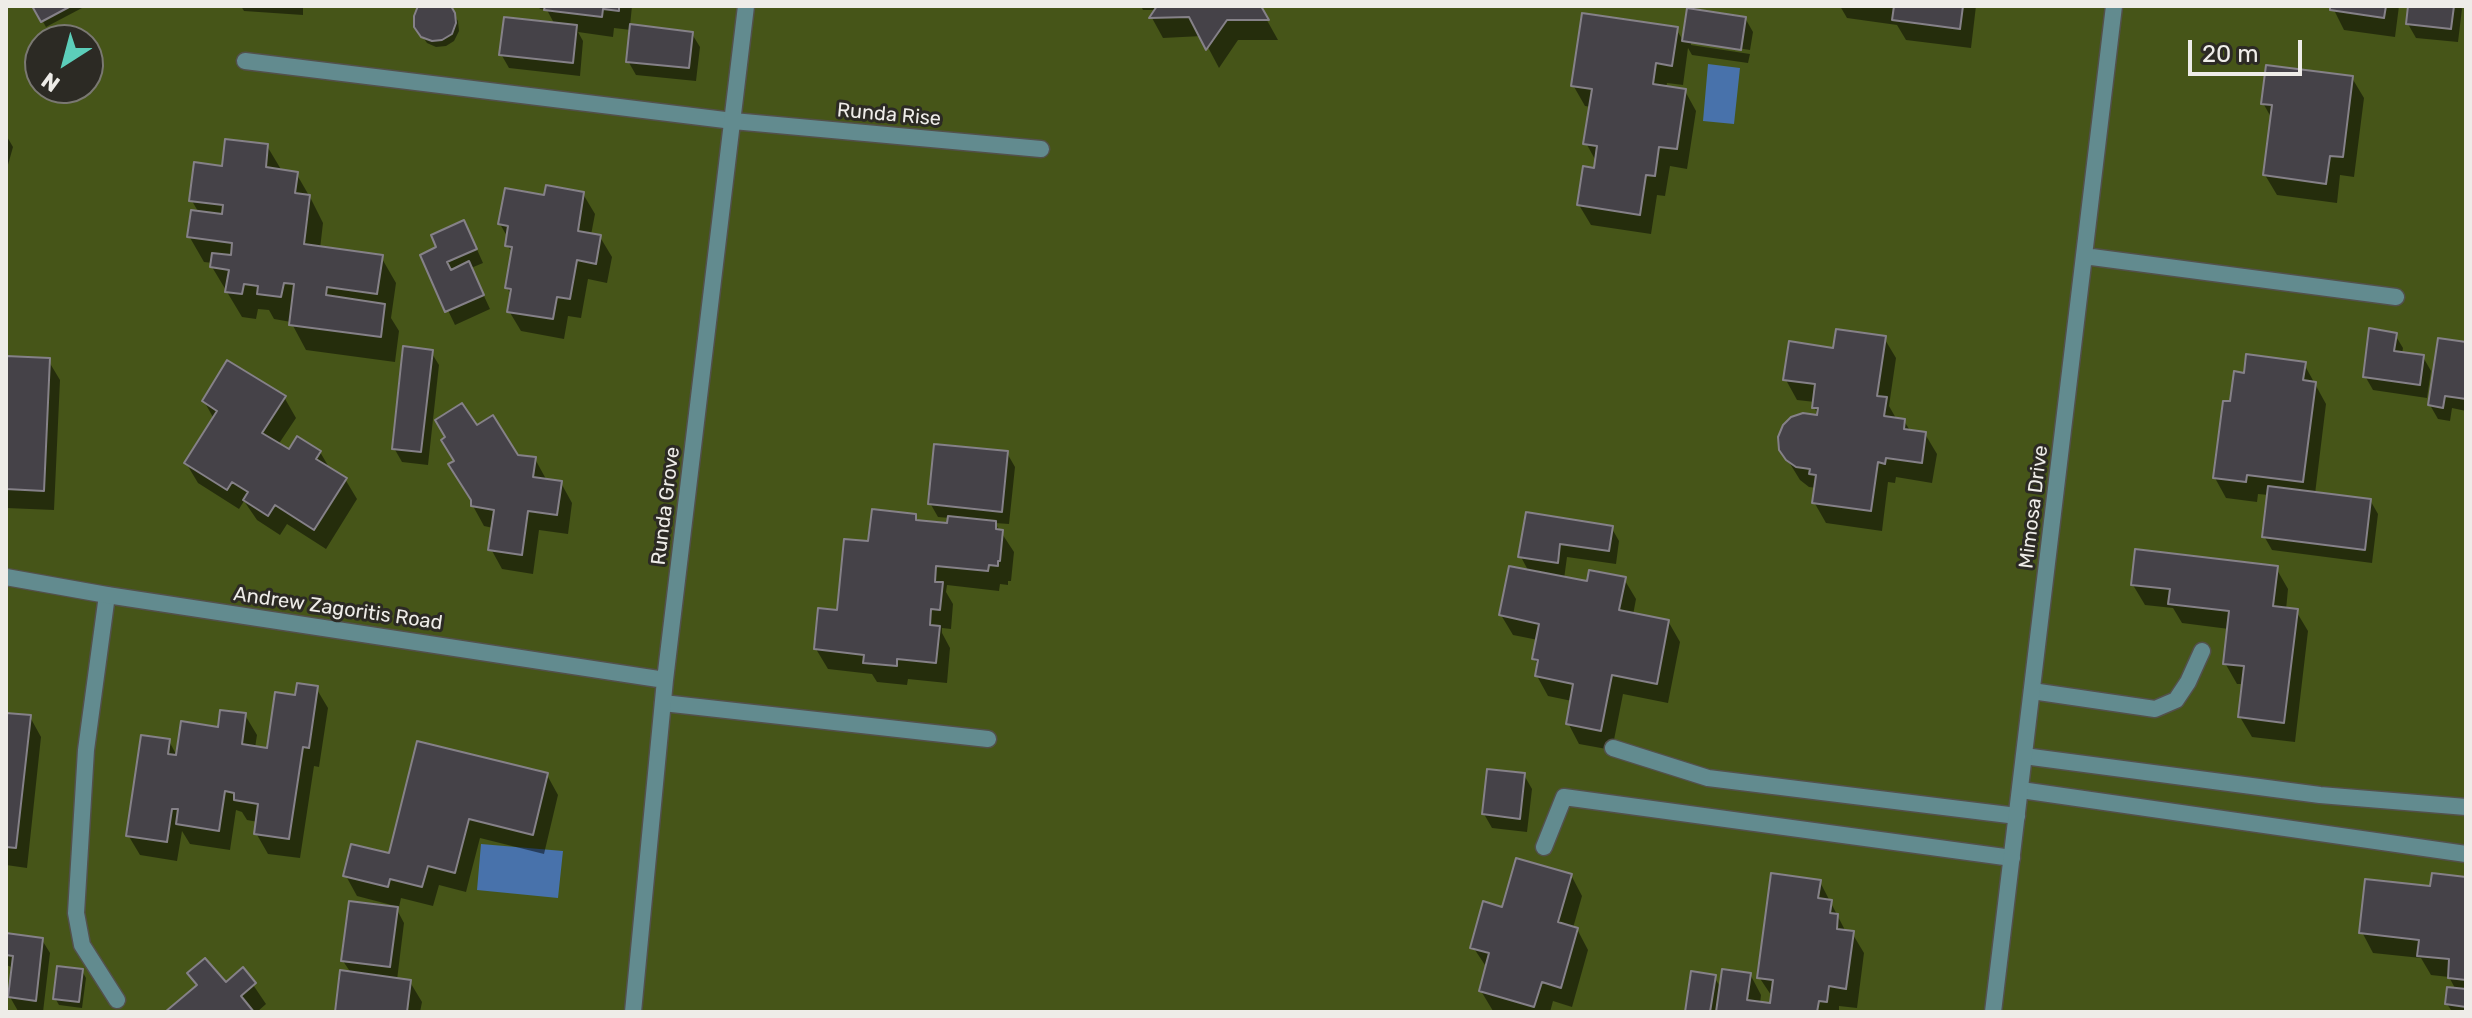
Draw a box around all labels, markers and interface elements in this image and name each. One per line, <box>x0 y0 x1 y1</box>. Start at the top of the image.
north arrow <box>24 24 104 104</box>
scale bar <box>2192 24 2306 74</box>
text: 20 m <box>2202 40 2259 68</box>
text: N <box>36 67 65 98</box>
street label: Runda Rise <box>836 98 942 132</box>
street label: Mimosa Drive <box>2015 444 2053 570</box>
street label: Runda Grove <box>647 445 685 567</box>
street label: Andrew Zagoritis Road <box>232 582 444 636</box>

